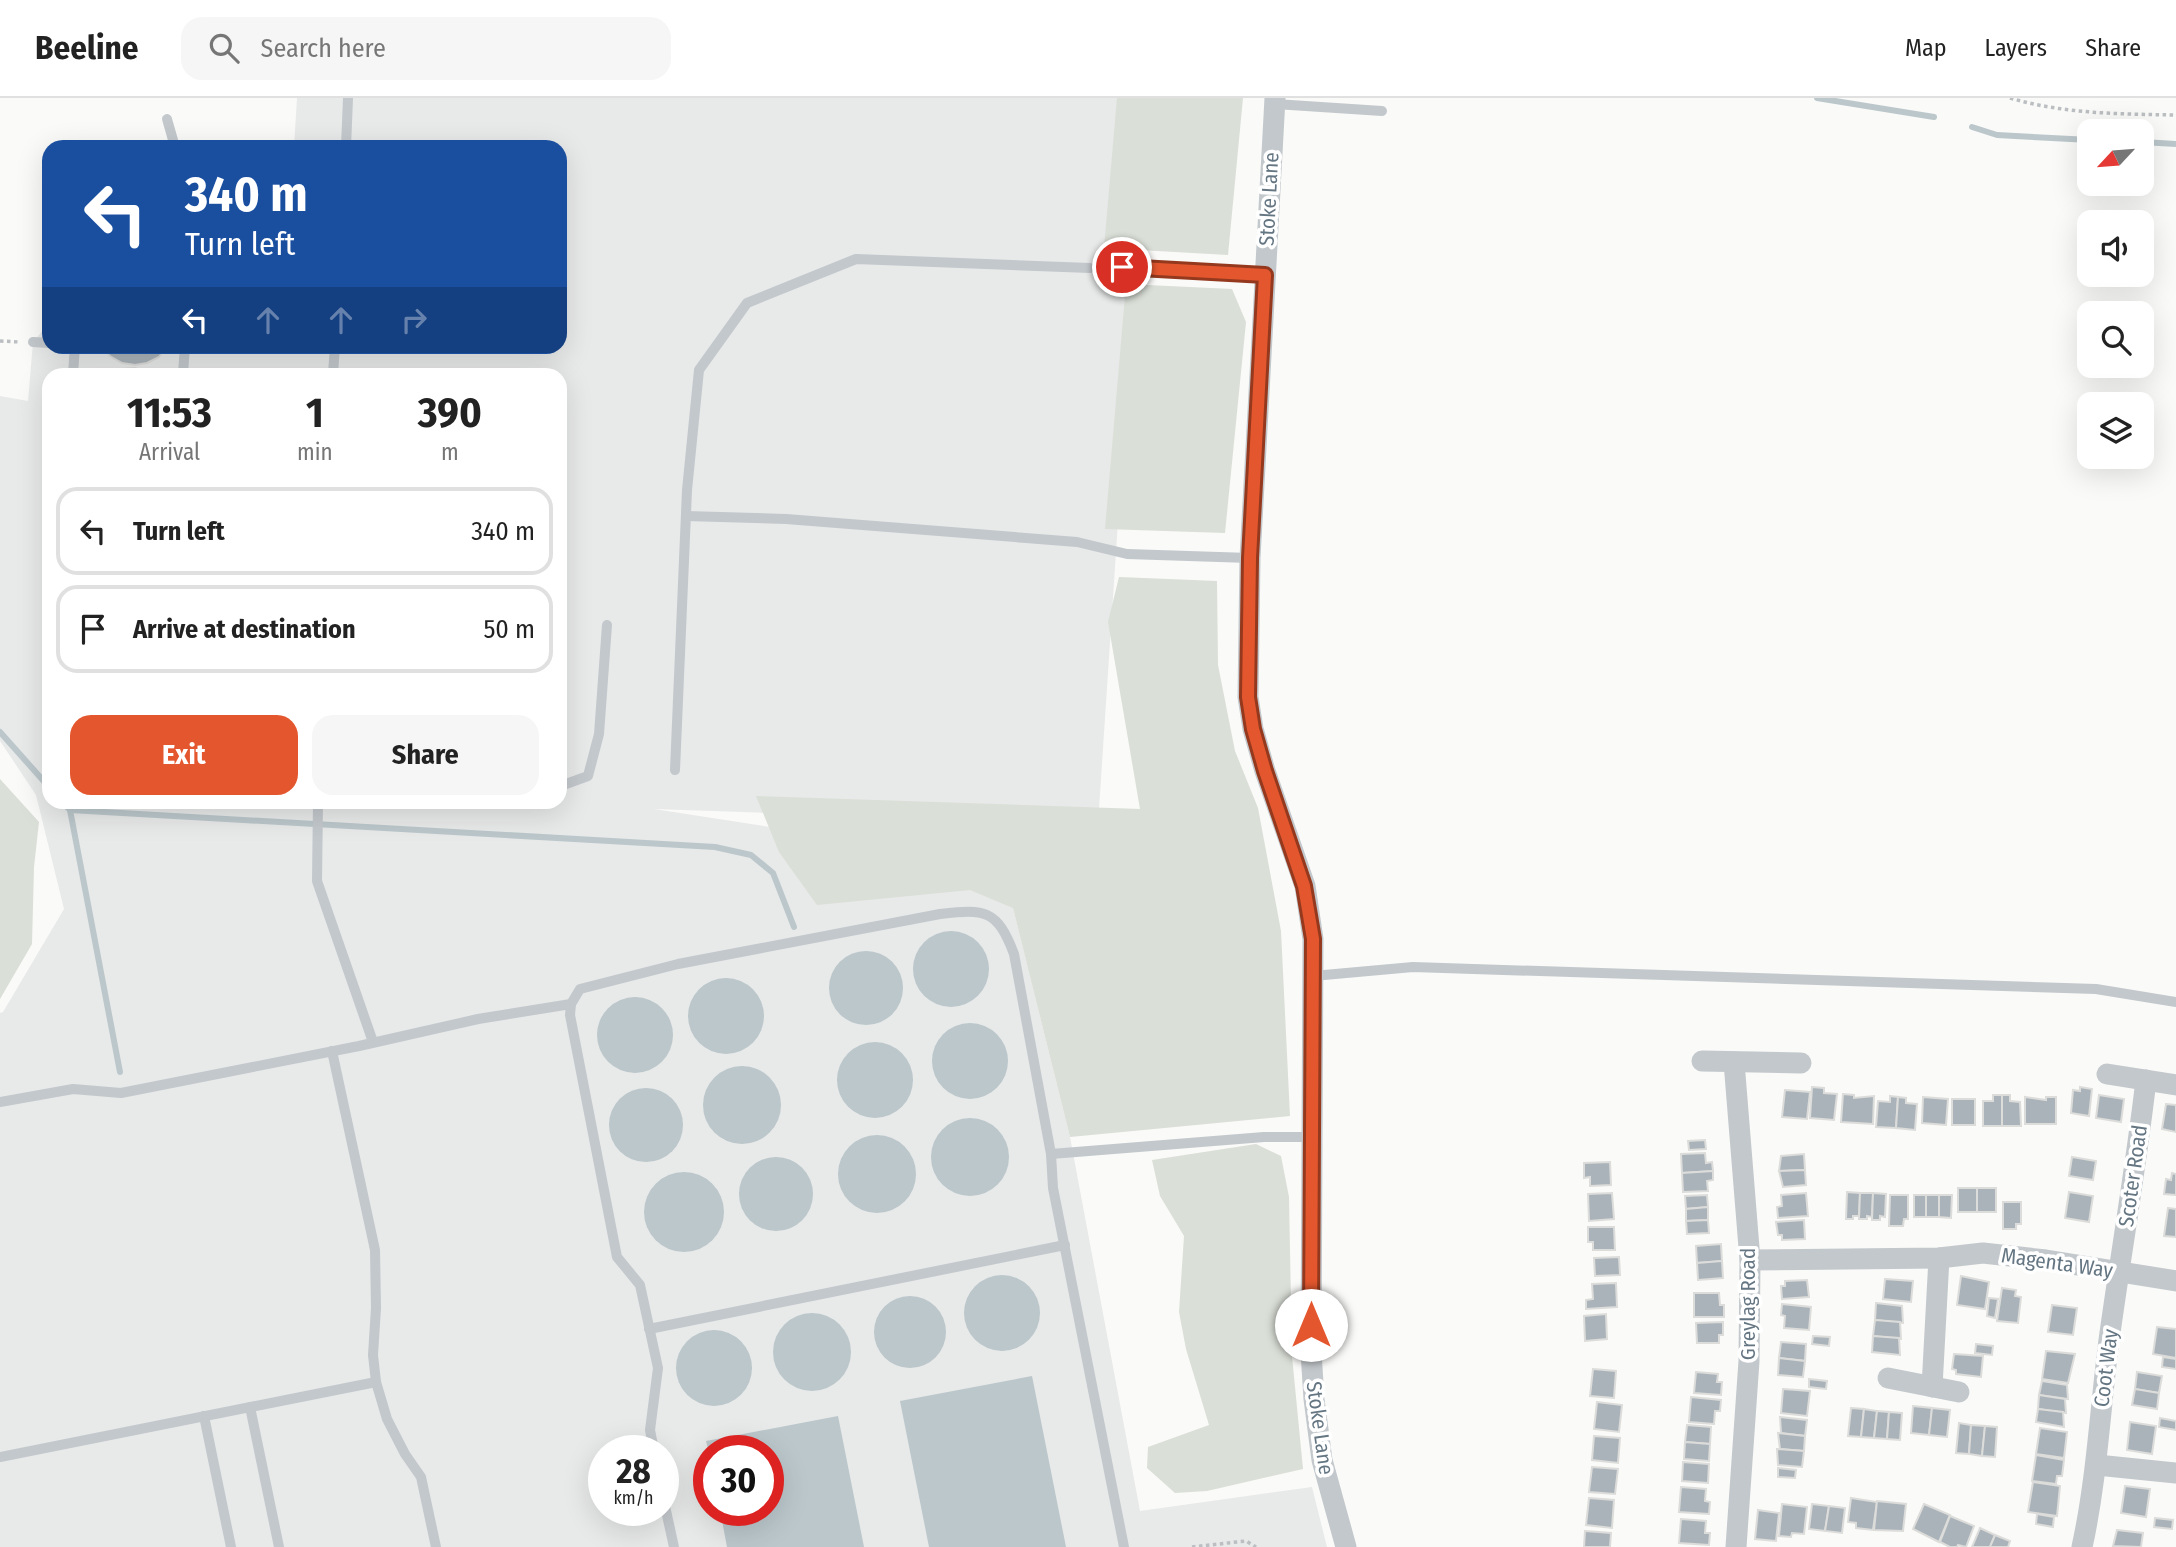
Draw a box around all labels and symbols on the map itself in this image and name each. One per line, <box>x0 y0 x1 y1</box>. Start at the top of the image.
north arrow <box>2077 119 2154 196</box>
street label: Stoke Lane <box>1254 151 1284 247</box>
pin <box>1092 237 1152 297</box>
street label: Scoter Road <box>2113 1123 2153 1229</box>
street label: Magenta Way <box>2000 1242 2115 1284</box>
street label: Greylag Road <box>1735 1248 1761 1360</box>
position arrow <box>1274 1288 1348 1362</box>
street label: Coot Way <box>2088 1327 2124 1409</box>
street label: Stoke Lane <box>1301 1380 1339 1476</box>
speed limit sign: 30 <box>693 1435 784 1526</box>

